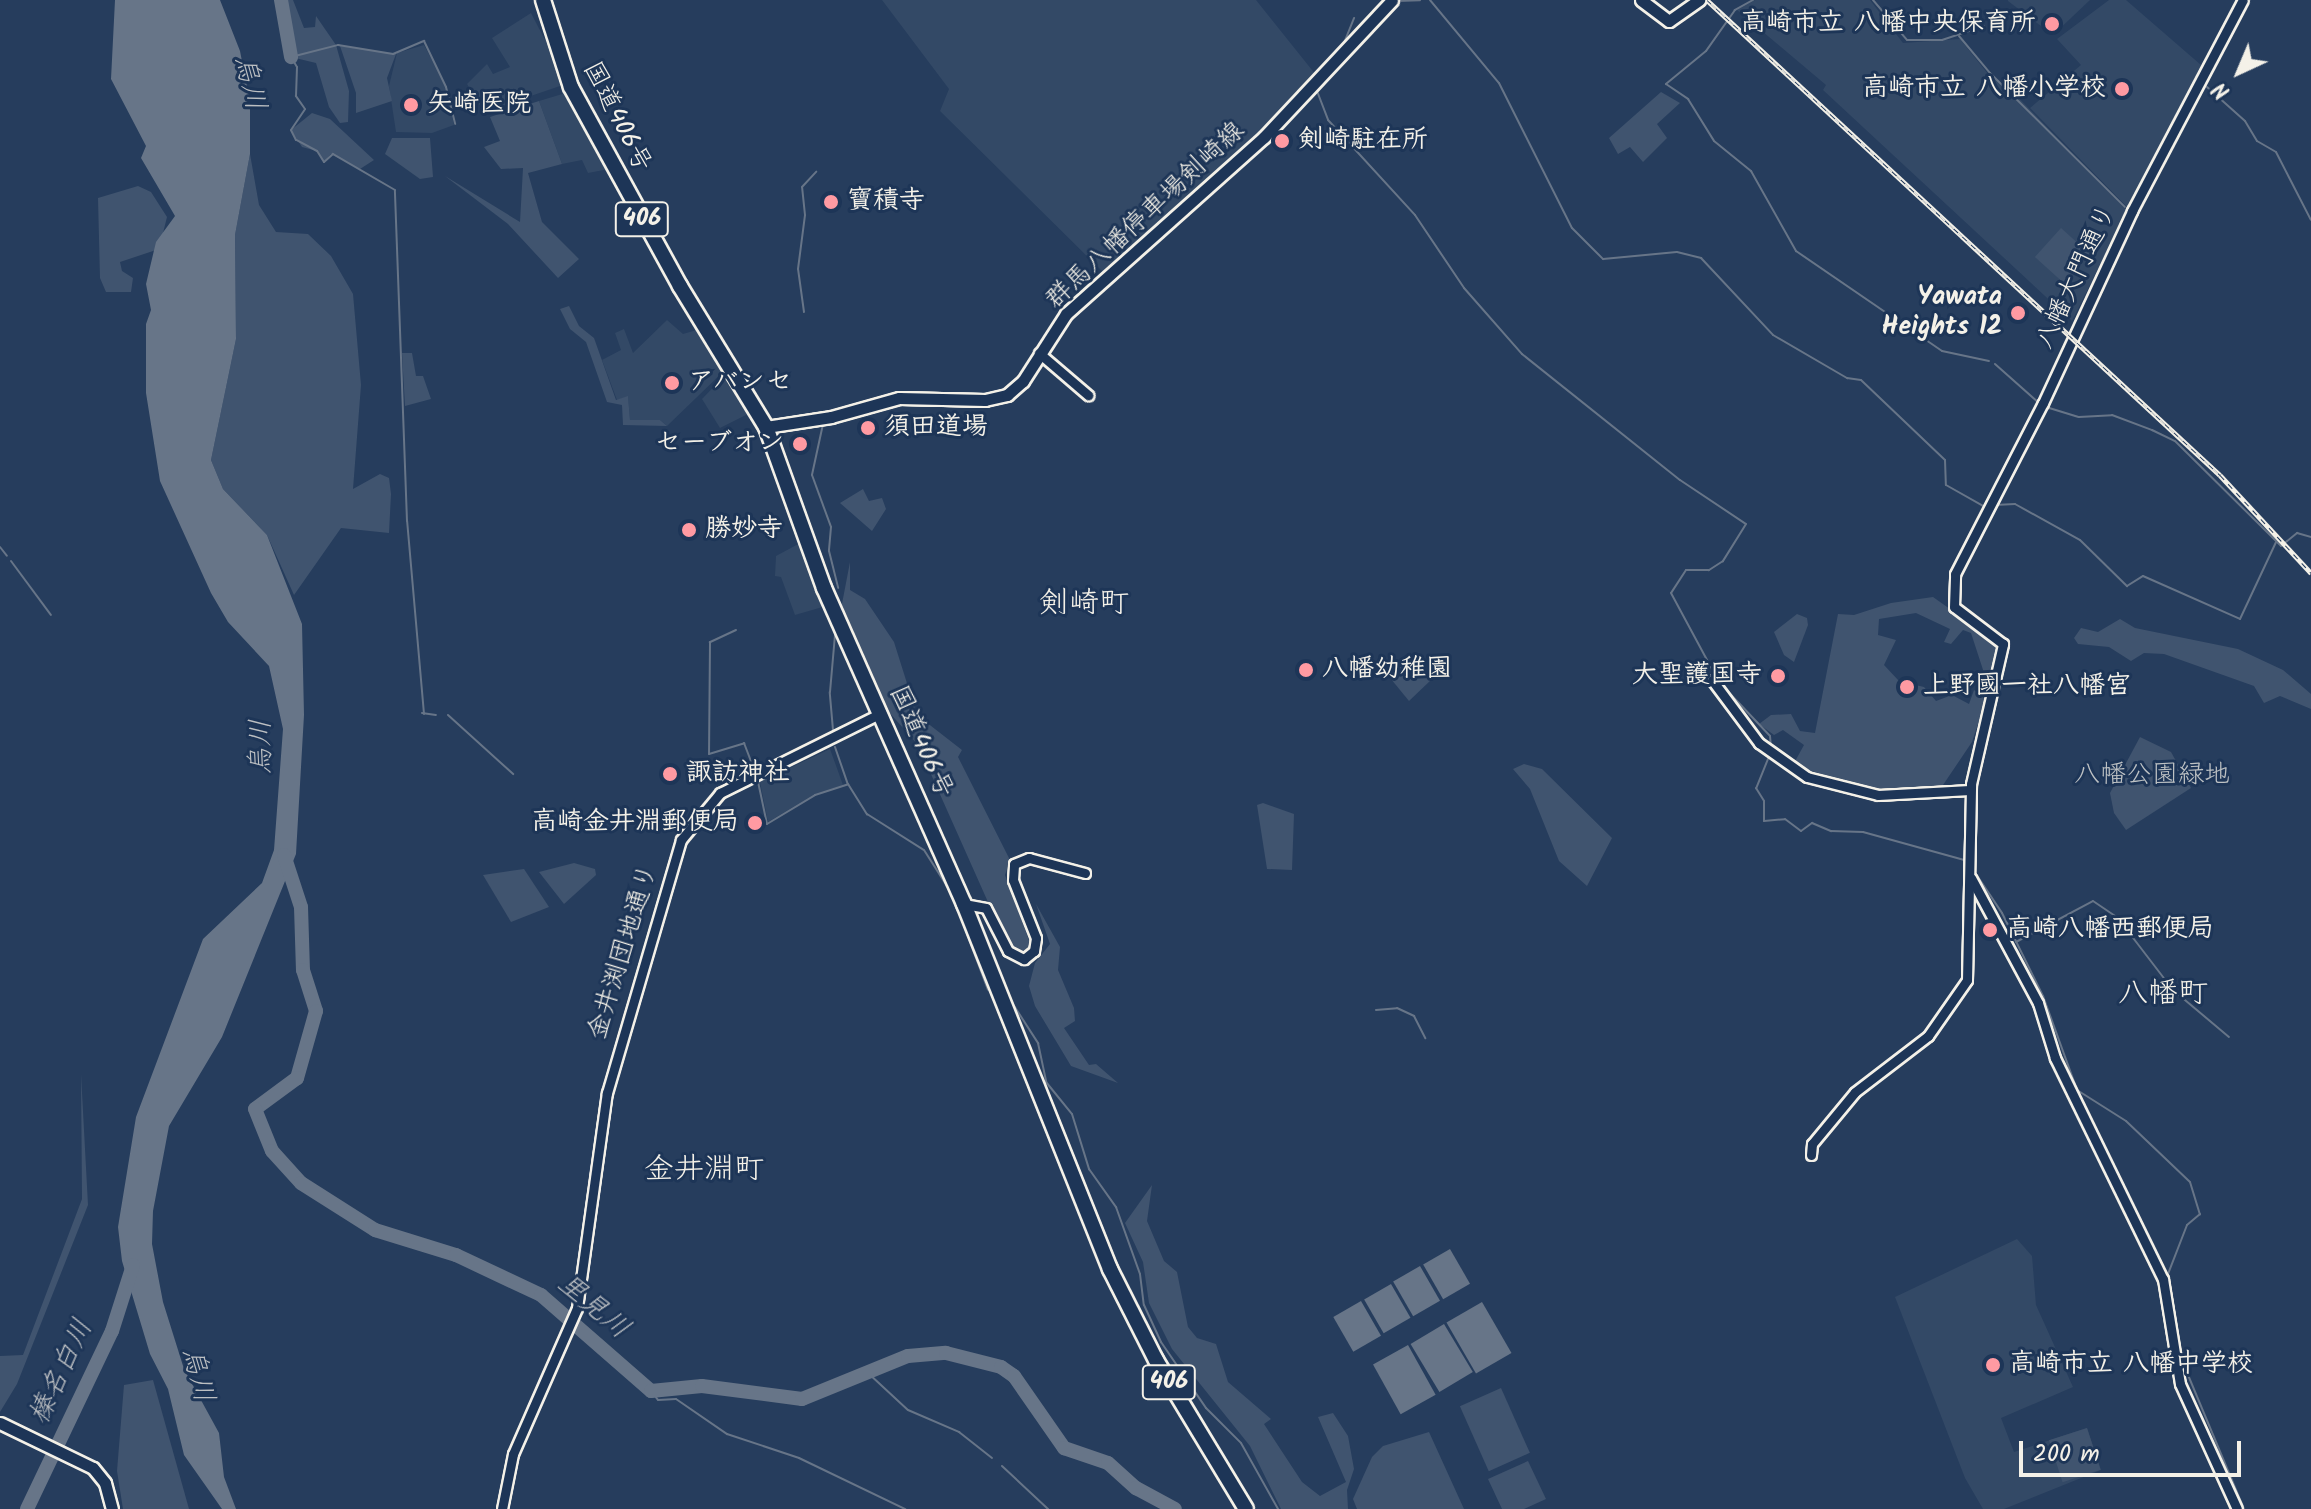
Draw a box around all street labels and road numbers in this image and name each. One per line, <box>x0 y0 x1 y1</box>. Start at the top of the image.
street label: 国道406号 <box>575 57 657 177</box>
street label: 群馬八幡停車場剣崎線 <box>1040 116 1252 316</box>
road number: 406 <box>614 199 670 239</box>
street label: 八幡大門通り <box>2030 200 2124 354</box>
street label: 国道406号 <box>881 681 959 803</box>
street label: 金井渕団地通り <box>582 860 666 1044</box>
road number: 406 <box>1141 1362 1197 1402</box>

